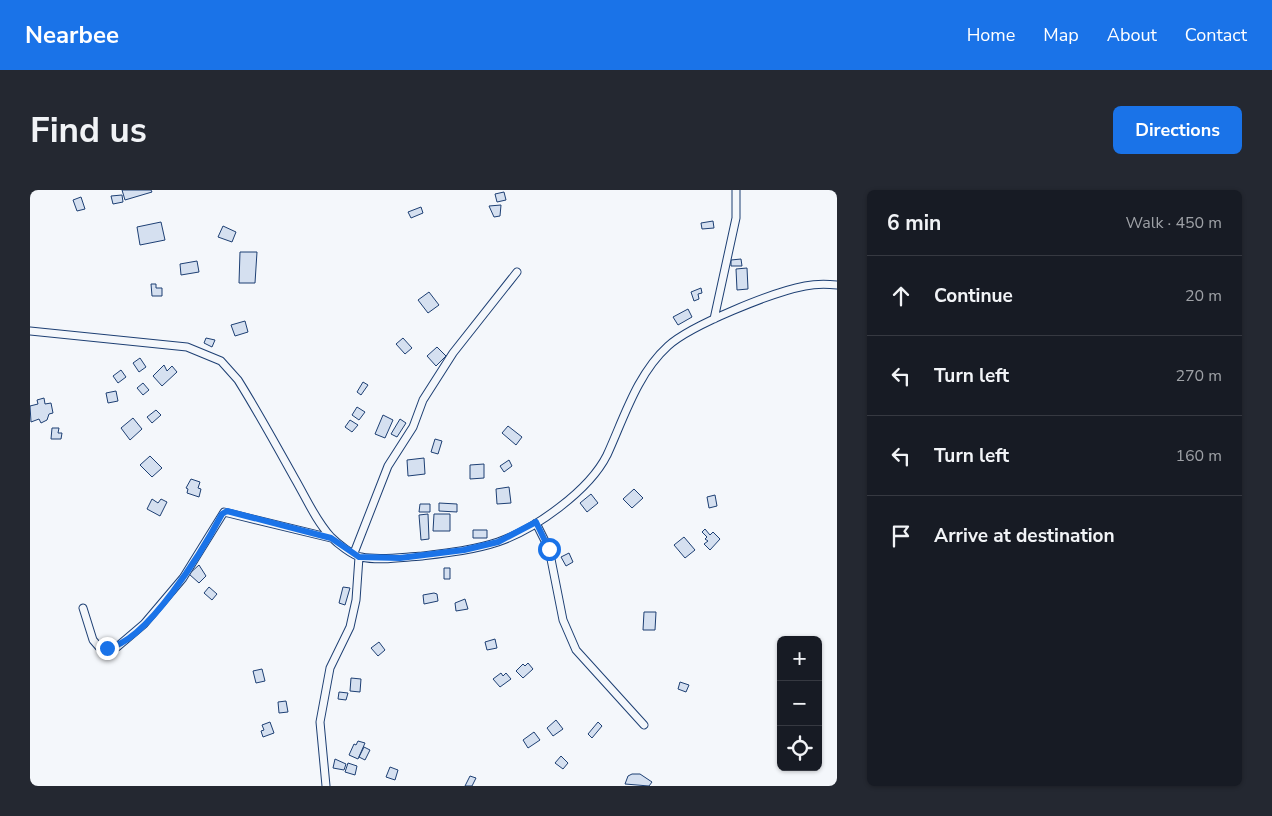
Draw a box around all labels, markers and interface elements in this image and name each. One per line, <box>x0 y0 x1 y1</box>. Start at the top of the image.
text: Nearbee <box>25 19 119 51</box>
text: Home <box>967 23 1015 47</box>
text: Map <box>1043 23 1079 47</box>
text: About <box>1107 23 1157 47</box>
text: Contact <box>1185 23 1247 47</box>
button: Directions <box>1113 106 1242 154</box>
text: Find us <box>30 107 147 154</box>
text: 6 min <box>887 209 941 237</box>
text: Walk · 450 m <box>1126 212 1222 234</box>
icon: ahead <box>887 282 915 310</box>
text: Continue <box>934 283 1013 309</box>
text: 20 m <box>1185 285 1222 307</box>
icon: left <box>887 362 915 390</box>
text: Turn left <box>934 363 1009 389</box>
text: 270 m <box>1175 365 1222 387</box>
icon: left <box>887 442 915 470</box>
text: Turn left <box>934 443 1009 469</box>
text: 160 m <box>1175 445 1222 467</box>
icon: arrive <box>887 522 915 550</box>
text: Arrive at destination <box>934 523 1115 549</box>
route start <box>538 538 561 561</box>
map controls <box>777 636 822 771</box>
button: + <box>777 636 822 681</box>
route end <box>96 637 119 660</box>
button: − <box>777 681 822 726</box>
button: locate <box>777 726 822 771</box>

